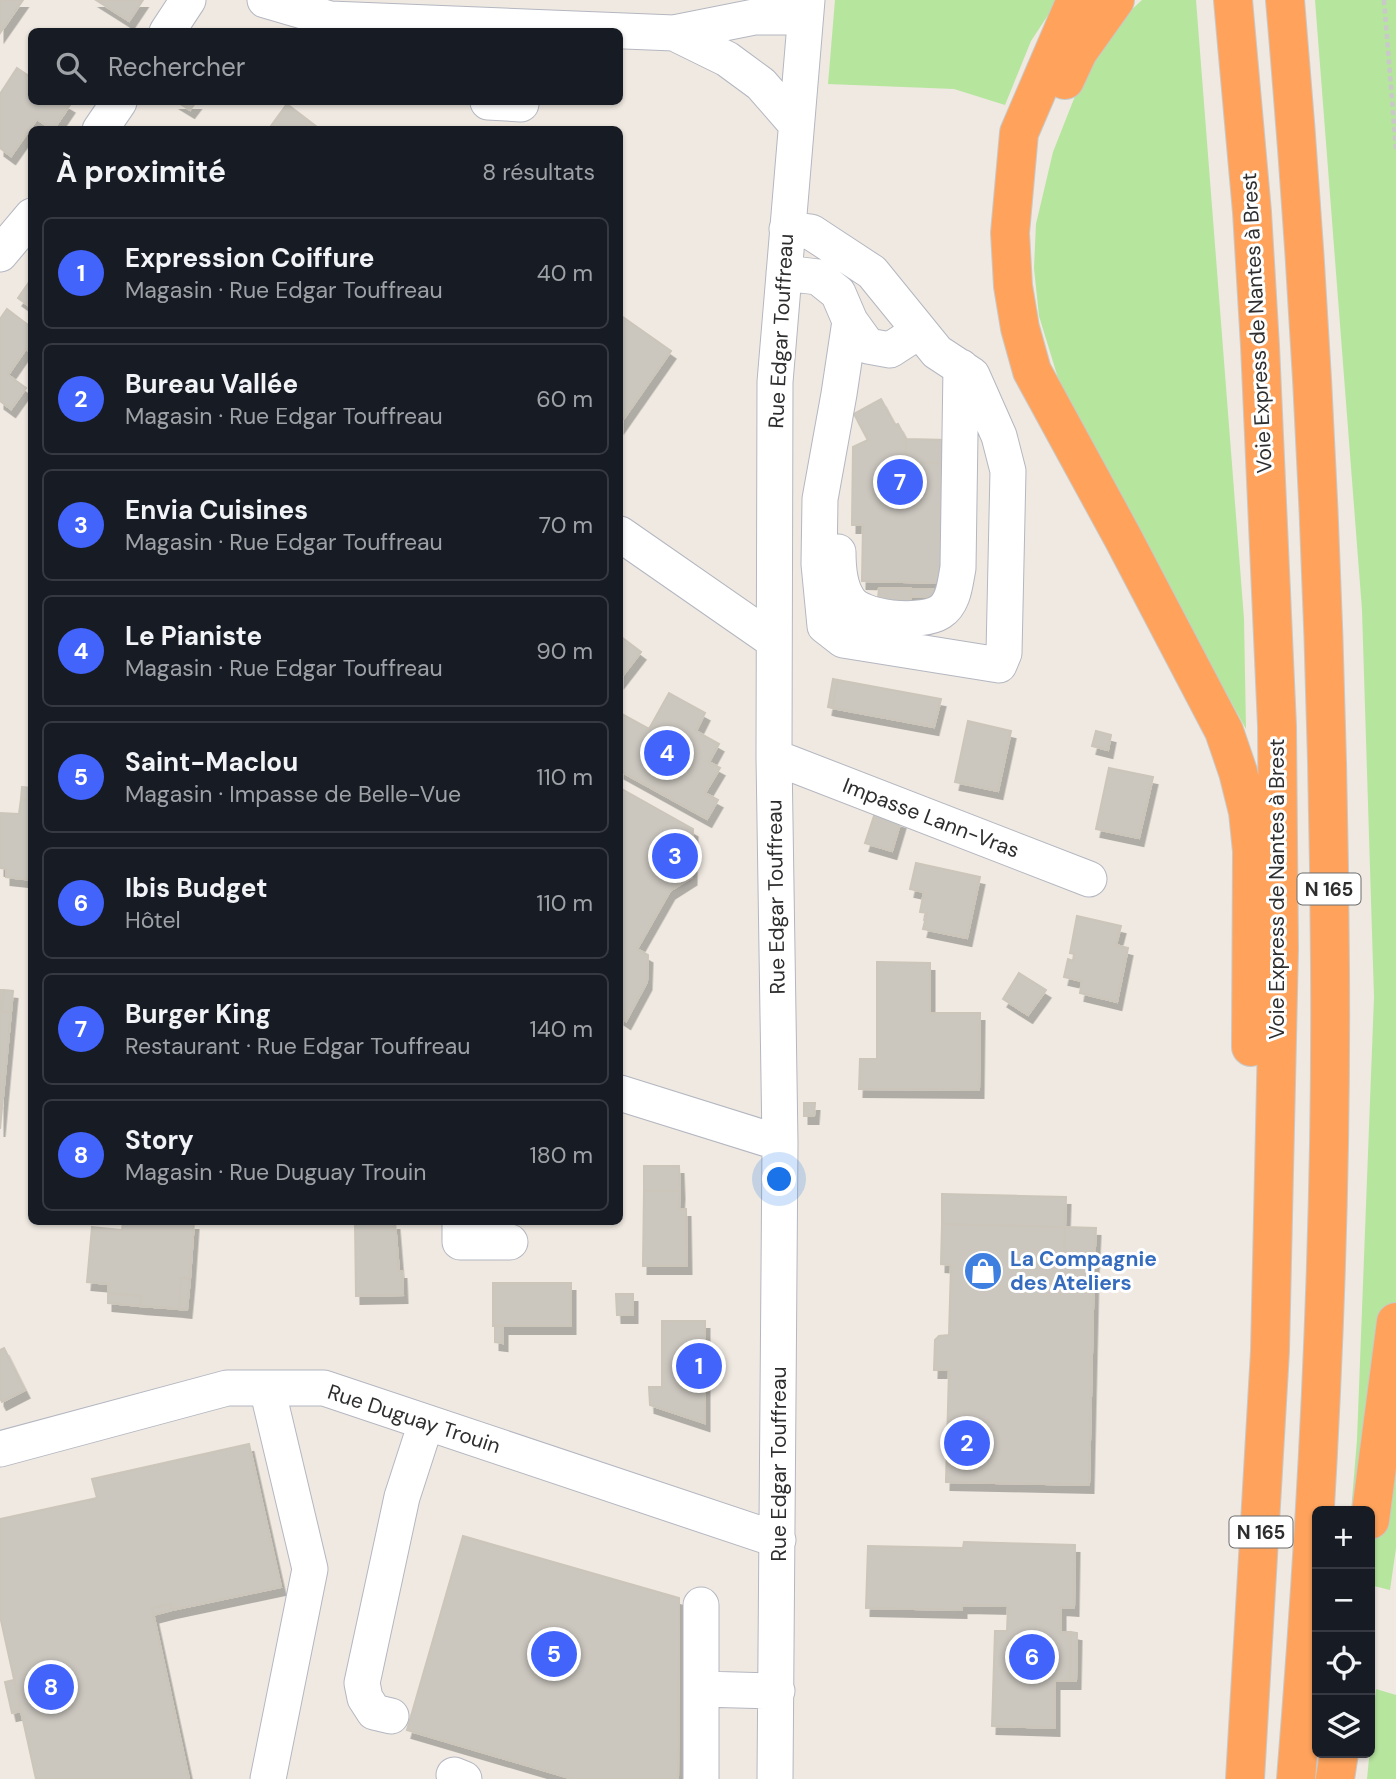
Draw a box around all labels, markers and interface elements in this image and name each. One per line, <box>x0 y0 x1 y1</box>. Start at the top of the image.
search box <box>28 28 623 105</box>
icon: search <box>52 48 90 86</box>
text: Rechercher <box>108 50 245 84</box>
text: À proximité <box>56 152 226 191</box>
text: 8 résultats <box>482 157 595 187</box>
street label: Voie Express de Nantes à Brest <box>1235 172 1279 474</box>
street label: Rue Edgar Touffreau <box>762 233 800 429</box>
text: Expression Coiffure <box>125 241 374 275</box>
text: 1 <box>77 258 85 288</box>
text: 40 m <box>537 258 593 288</box>
text: Magasin · Rue Edgar Touffreau <box>125 275 443 305</box>
text: Bureau Vallée <box>125 367 298 401</box>
text: 2 <box>74 384 88 414</box>
text: 60 m <box>536 384 593 414</box>
text: Magasin · Rue Edgar Touffreau <box>125 401 443 431</box>
pin: 7 <box>877 456 923 508</box>
text: Envia Cuisines <box>125 493 308 527</box>
text: 3 <box>74 510 88 540</box>
text: 70 m <box>539 510 593 540</box>
text: Magasin · Rue Edgar Touffreau <box>125 527 443 557</box>
text: Le Pianiste <box>125 619 262 653</box>
text: 4 <box>74 636 88 666</box>
text: 90 m <box>536 636 593 666</box>
text: Magasin · Rue Edgar Touffreau <box>125 653 443 683</box>
pin: 4 <box>644 727 690 779</box>
street label: Voie Express de Nantes à Brest <box>1263 738 1291 1040</box>
text: Saint-Maclou <box>125 745 298 779</box>
text: 5 <box>74 762 88 792</box>
text: 110 m <box>536 762 593 792</box>
street label: Impasse Lann-Vras <box>839 771 1023 865</box>
text: Magasin · Impasse de Belle-Vue <box>125 779 461 809</box>
street label: Rue Edgar Touffreau <box>760 799 792 995</box>
pin: 3 <box>652 830 698 882</box>
text: Ibis Budget <box>125 871 268 905</box>
road number: N 165 <box>1298 874 1360 904</box>
text: 6 <box>74 888 88 918</box>
text: 110 m <box>536 888 593 918</box>
text: Hôtel <box>125 905 181 935</box>
text: Burger King <box>125 997 271 1031</box>
text: 7 <box>75 1014 87 1044</box>
text: 140 m <box>530 1014 593 1044</box>
text: Restaurant · Rue Edgar Touffreau <box>125 1031 470 1061</box>
text: Story <box>125 1123 194 1157</box>
text: 8 <box>74 1140 88 1170</box>
text: 180 m <box>529 1140 593 1170</box>
text: Magasin · Rue Duguay Trouin <box>125 1157 427 1187</box>
your location <box>762 1162 796 1196</box>
place label: La Compagnie des Ateliers <box>1010 1245 1157 1297</box>
shop icon: La Compagnie des Ateliers <box>962 1250 1004 1292</box>
pin: 1 <box>676 1340 722 1392</box>
street label: Rue Edgar Touffreau <box>765 1367 793 1561</box>
street label: Rue Duguay Trouin <box>324 1378 504 1460</box>
pin: 2 <box>944 1417 990 1469</box>
map controls <box>1312 1506 1375 1758</box>
button: + <box>1312 1506 1375 1569</box>
road number: N 165 <box>1230 1516 1292 1548</box>
button: − <box>1312 1569 1375 1632</box>
pin: 5 <box>531 1628 577 1680</box>
pin: 6 <box>1009 1631 1055 1683</box>
button: locate <box>1312 1632 1375 1695</box>
pin: 8 <box>28 1661 74 1713</box>
button: layers <box>1312 1695 1375 1758</box>

